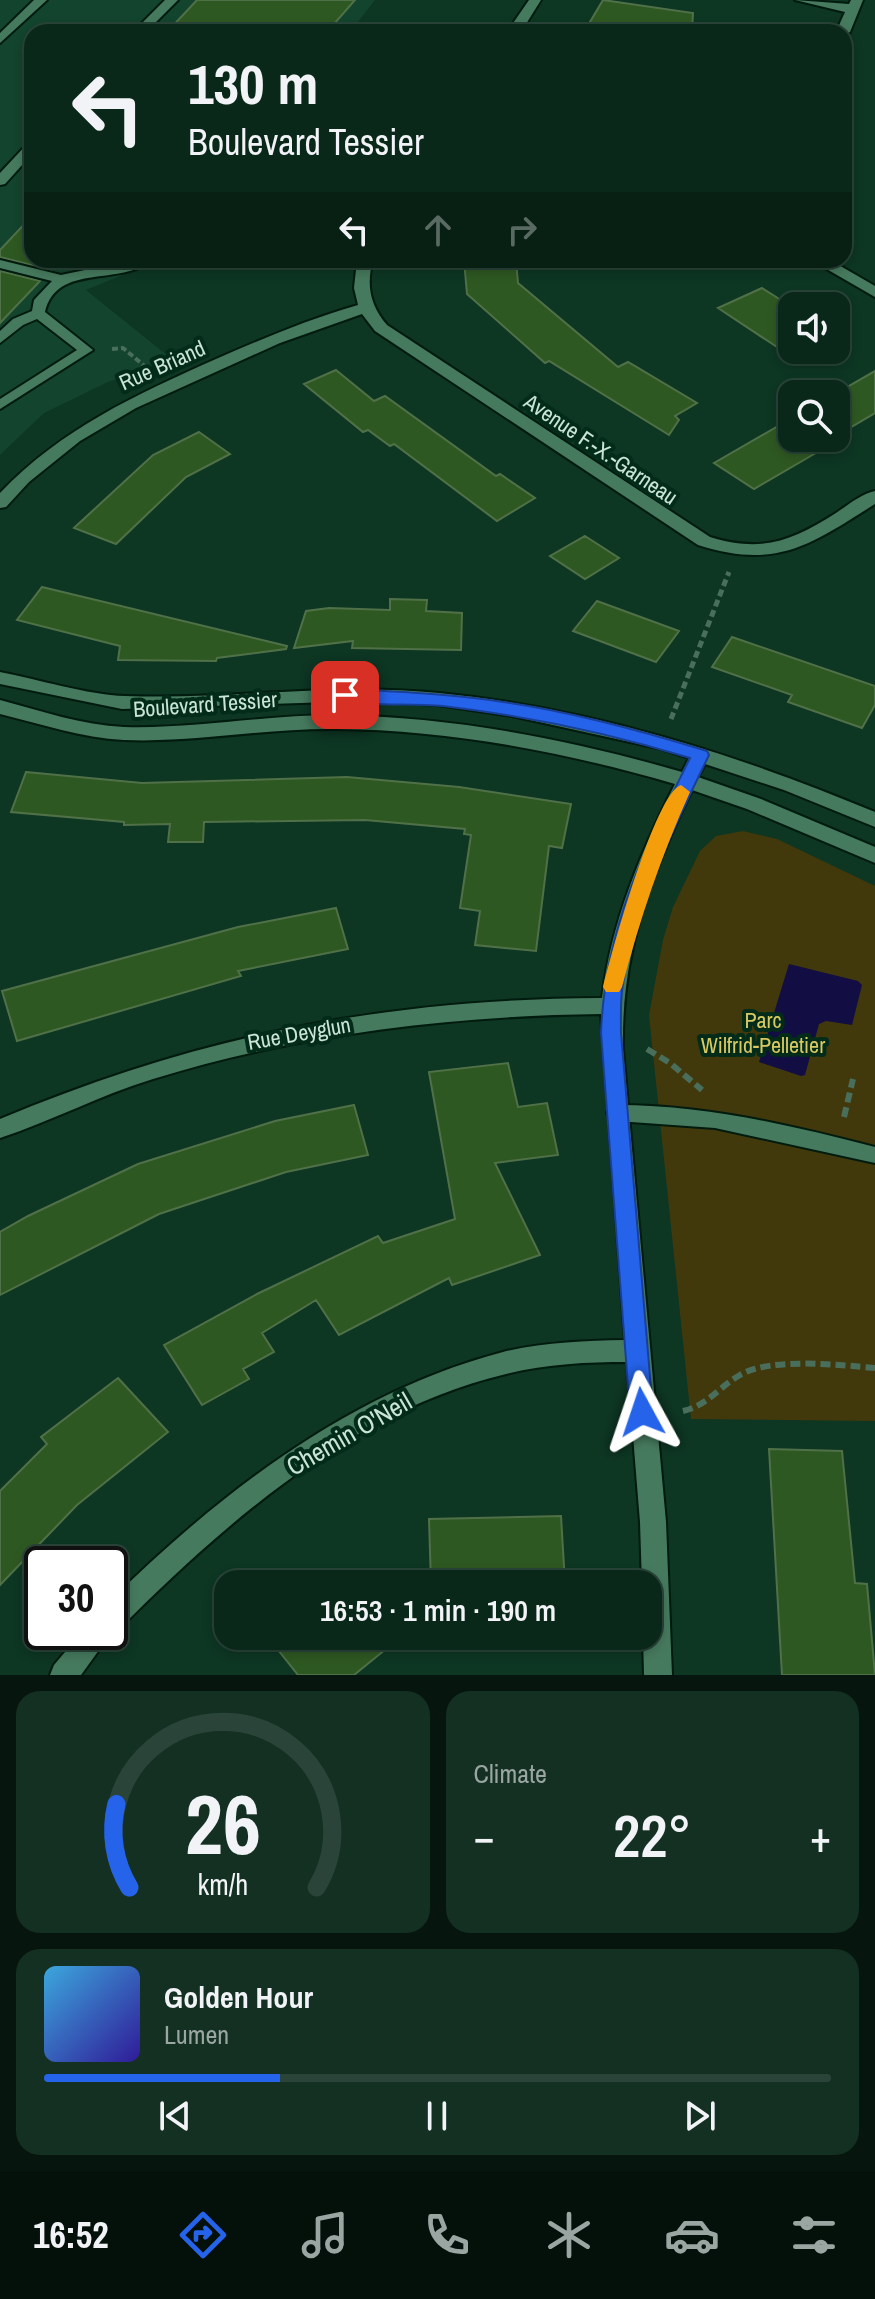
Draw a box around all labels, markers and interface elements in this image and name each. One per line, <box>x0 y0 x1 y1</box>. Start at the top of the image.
text: 130 m <box>188 46 318 121</box>
icon: left <box>56 56 160 160</box>
text: Boulevard Tessier <box>188 118 424 166</box>
icon: left <box>332 208 376 252</box>
icon: ahead <box>416 208 460 252</box>
icon: right <box>500 208 544 252</box>
map controls <box>778 292 850 452</box>
button: sound <box>778 292 850 364</box>
street label: Rue Briand <box>114 333 210 397</box>
button: search <box>778 380 850 452</box>
street label: Avenue F.-X.-Garneau <box>518 386 684 512</box>
pin <box>311 661 379 729</box>
icon: arrive <box>323 673 367 717</box>
street label: Boulevard Tessier <box>132 684 278 724</box>
park label: Parc Wilfrid-Pelletier <box>701 1005 825 1060</box>
street label: Rue Deyglun <box>245 1009 353 1057</box>
position arrow <box>600 1370 684 1454</box>
street label: Chemin O'Neil <box>280 1384 418 1484</box>
speed limit sign: 30 <box>24 1546 128 1650</box>
text: 16:53 · 1 min · 190 m <box>320 1590 556 1630</box>
text: Climate <box>474 1756 547 1791</box>
text: 26 <box>185 1768 261 1880</box>
text: 22° <box>613 1795 692 1876</box>
text: − <box>474 1806 495 1866</box>
text: + <box>810 1806 831 1866</box>
text: km/h <box>197 1865 248 1904</box>
text: Golden Hour <box>164 1977 313 2017</box>
text: Lumen <box>164 2017 229 2052</box>
icon: previous <box>153 2094 197 2138</box>
icon: pause <box>415 2094 459 2138</box>
icon: next <box>678 2094 722 2138</box>
icon: directions <box>175 2207 231 2263</box>
icon: music <box>297 2207 353 2263</box>
icon: phone <box>419 2207 475 2263</box>
icon: climate <box>541 2207 597 2263</box>
icon: car <box>664 2207 720 2263</box>
icon: filters <box>786 2207 842 2263</box>
text: 16:52 <box>33 2211 109 2259</box>

